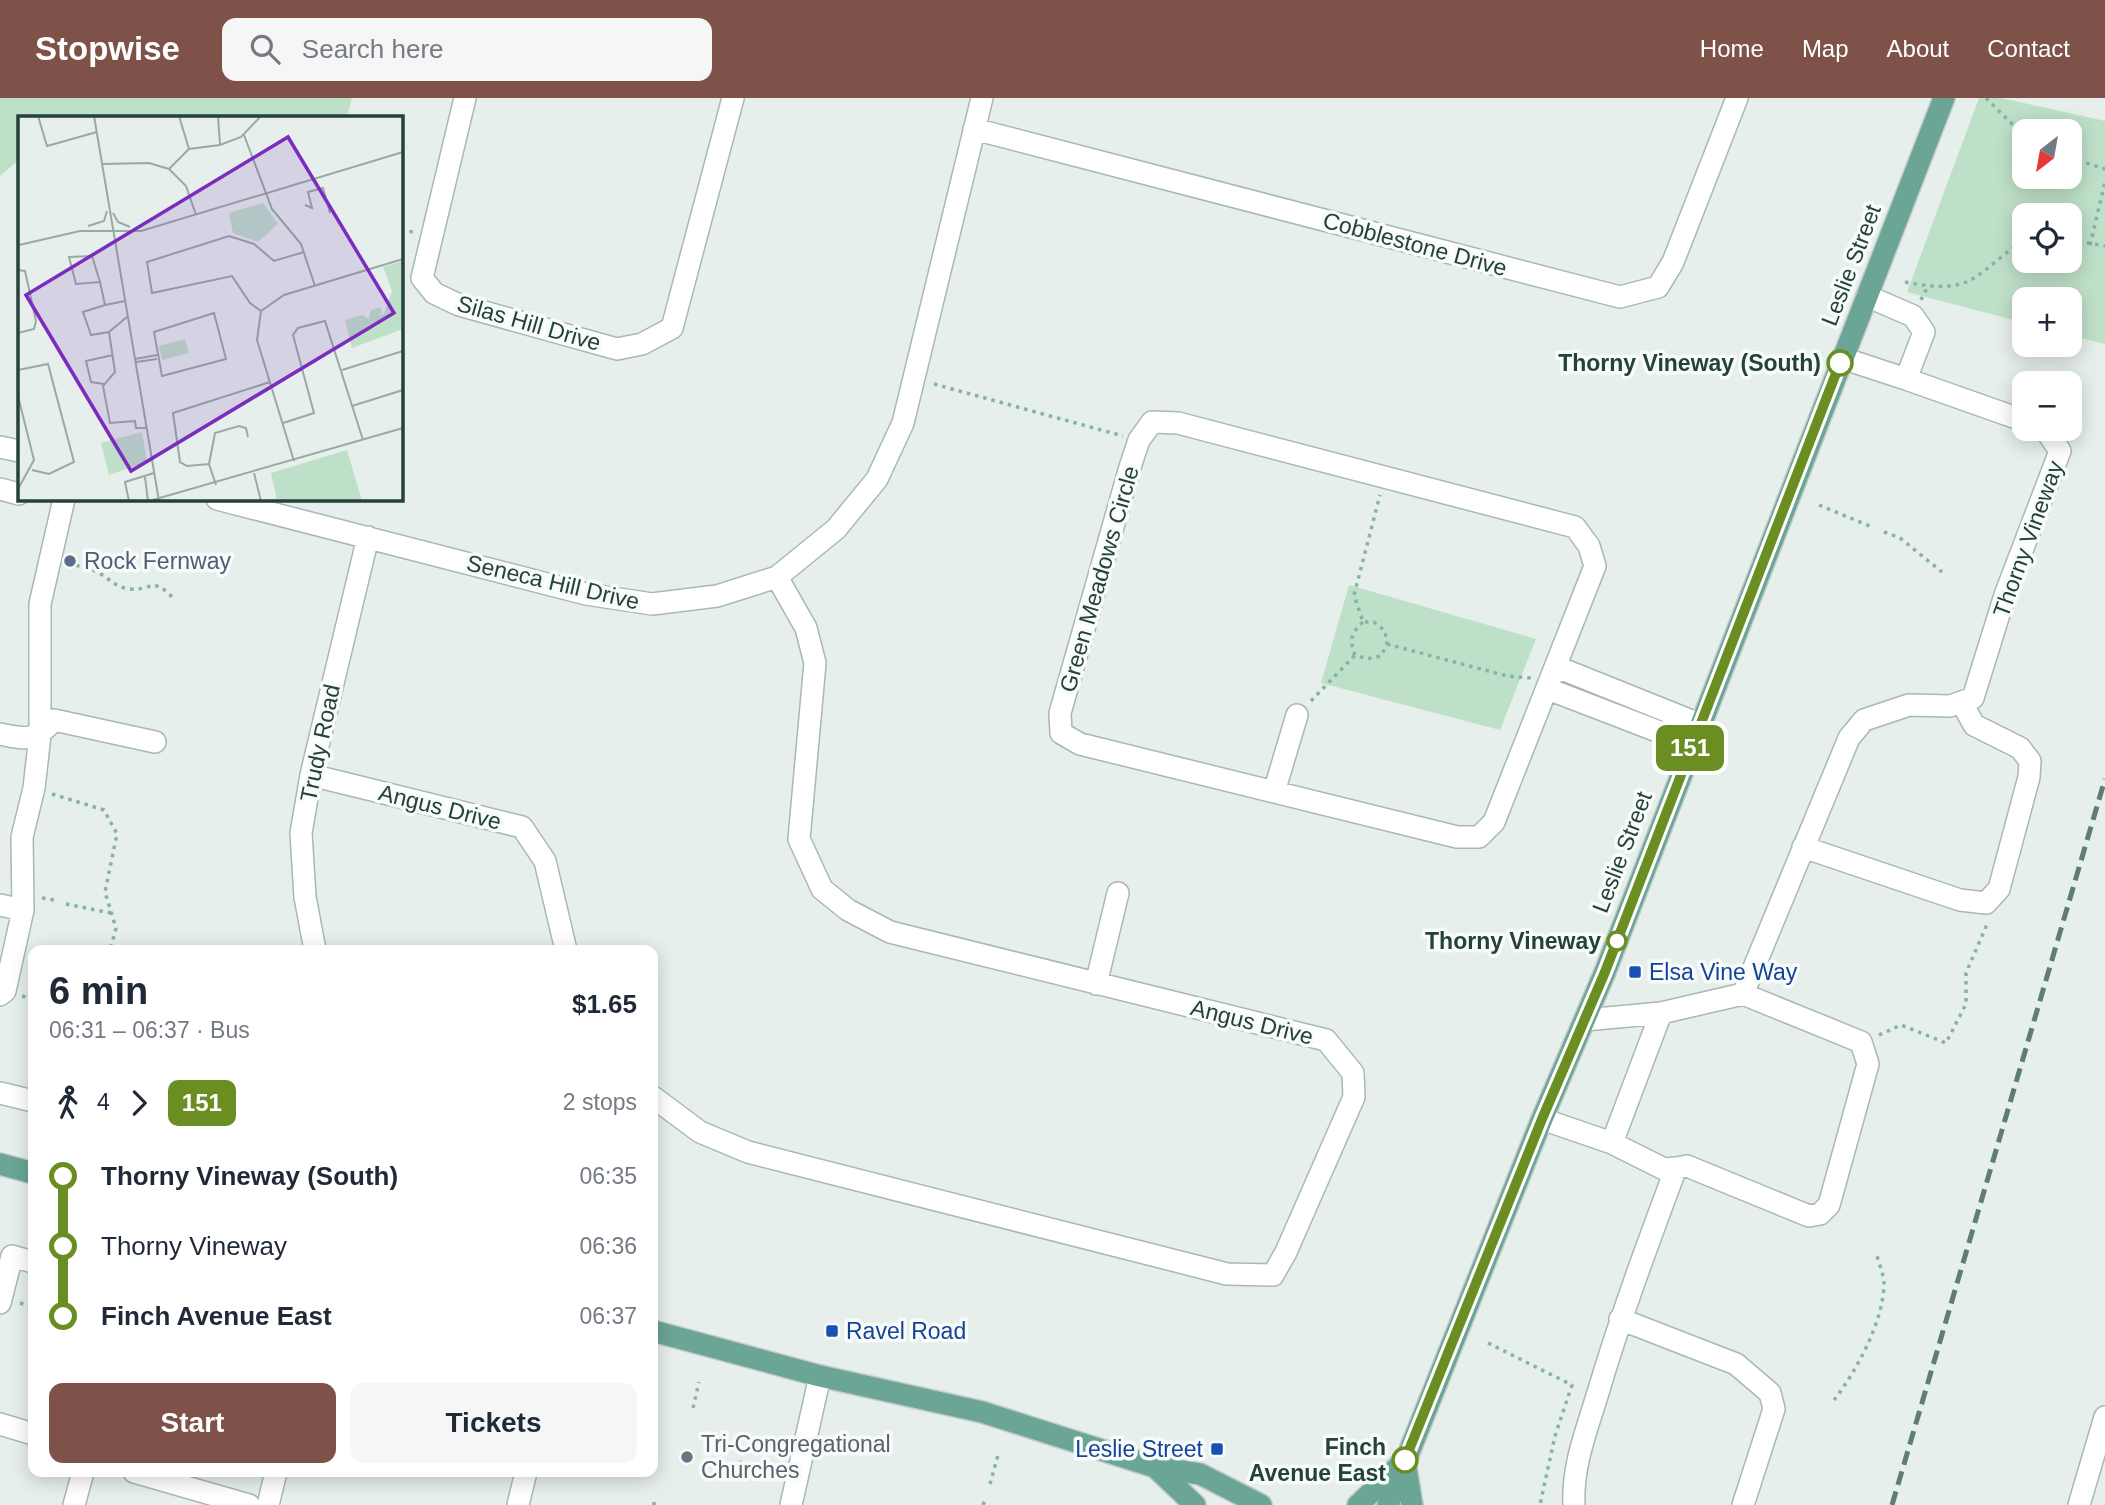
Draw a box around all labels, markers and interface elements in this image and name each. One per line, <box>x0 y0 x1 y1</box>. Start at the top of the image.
search box <box>222 18 712 81</box>
text: Stopwise <box>35 30 180 67</box>
icon: search <box>246 30 284 68</box>
text: Search here <box>302 34 444 64</box>
text: Home <box>1700 35 1764 62</box>
text: Map <box>1802 35 1849 62</box>
text: About <box>1887 35 1949 62</box>
text: Contact <box>1987 35 2070 62</box>
inset map <box>18 116 402 500</box>
north arrow <box>2012 119 2082 189</box>
map controls <box>2012 119 2082 441</box>
street label: Leslie Street <box>1816 200 1886 329</box>
button: locate <box>2012 203 2082 273</box>
street label: Cobblestone Drive <box>1320 207 1510 281</box>
button: + <box>2012 287 2082 357</box>
street label: Silas Hill Drive <box>454 290 604 356</box>
place label: Thorny Vineway (South) <box>1558 350 1821 376</box>
marker: Thorny Vineway (South) <box>1827 350 1853 376</box>
button: − <box>2012 371 2082 441</box>
street label: Thorny Vineway <box>1988 457 2069 621</box>
street label: Green Meadows Circle <box>1054 463 1144 695</box>
place label: Rock Fernway <box>84 548 231 574</box>
street label: Seneca Hill Drive <box>464 549 642 615</box>
marker: Rock Fernway <box>62 553 78 569</box>
street label: Trudy Road <box>295 682 345 804</box>
line badge: 151 <box>1650 725 1730 771</box>
text: 151 <box>1670 734 1710 761</box>
street label: Angus Drive <box>376 779 504 835</box>
street label: Leslie Street <box>1587 787 1657 916</box>
place label: Thorny Vineway <box>1425 928 1601 954</box>
marker: Thorny Vineway <box>1607 931 1627 951</box>
place label: Elsa Vine Way <box>1649 959 1798 985</box>
marker: Elsa Vine Way <box>1627 964 1643 980</box>
text: 6 min <box>49 970 148 1012</box>
text: $1.65 <box>572 989 637 1019</box>
street label: Angus Drive <box>1188 994 1316 1050</box>
text: 06:31 – 06:37 · Bus <box>49 1017 250 1043</box>
icon: walk <box>49 1084 87 1122</box>
icon: forward <box>120 1084 158 1122</box>
text: 4 <box>97 1089 110 1115</box>
text: 151 <box>182 1089 222 1116</box>
text: 2 stops <box>563 1089 637 1115</box>
text: Thorny Vineway (South) <box>101 1161 398 1191</box>
text: 06:35 <box>579 1163 637 1189</box>
text: Thorny Vineway <box>101 1231 287 1261</box>
text: 06:36 <box>579 1233 637 1259</box>
text: Finch Avenue East <box>101 1301 332 1331</box>
text: 06:37 <box>579 1303 637 1329</box>
place label: Ravel Road <box>846 1318 966 1344</box>
marker: Ravel Road <box>824 1323 840 1339</box>
button: Start <box>49 1383 336 1463</box>
button: Tickets <box>350 1383 637 1463</box>
place label: Tri-Congregational Churches <box>701 1431 891 1483</box>
place label: Finch Avenue East <box>1249 1434 1386 1486</box>
place label: Leslie Street <box>1075 1436 1204 1462</box>
marker: Leslie Street <box>1209 1441 1225 1457</box>
marker: Finch Avenue East <box>1392 1447 1418 1473</box>
marker: Tri-Congregational Churches <box>679 1449 695 1465</box>

